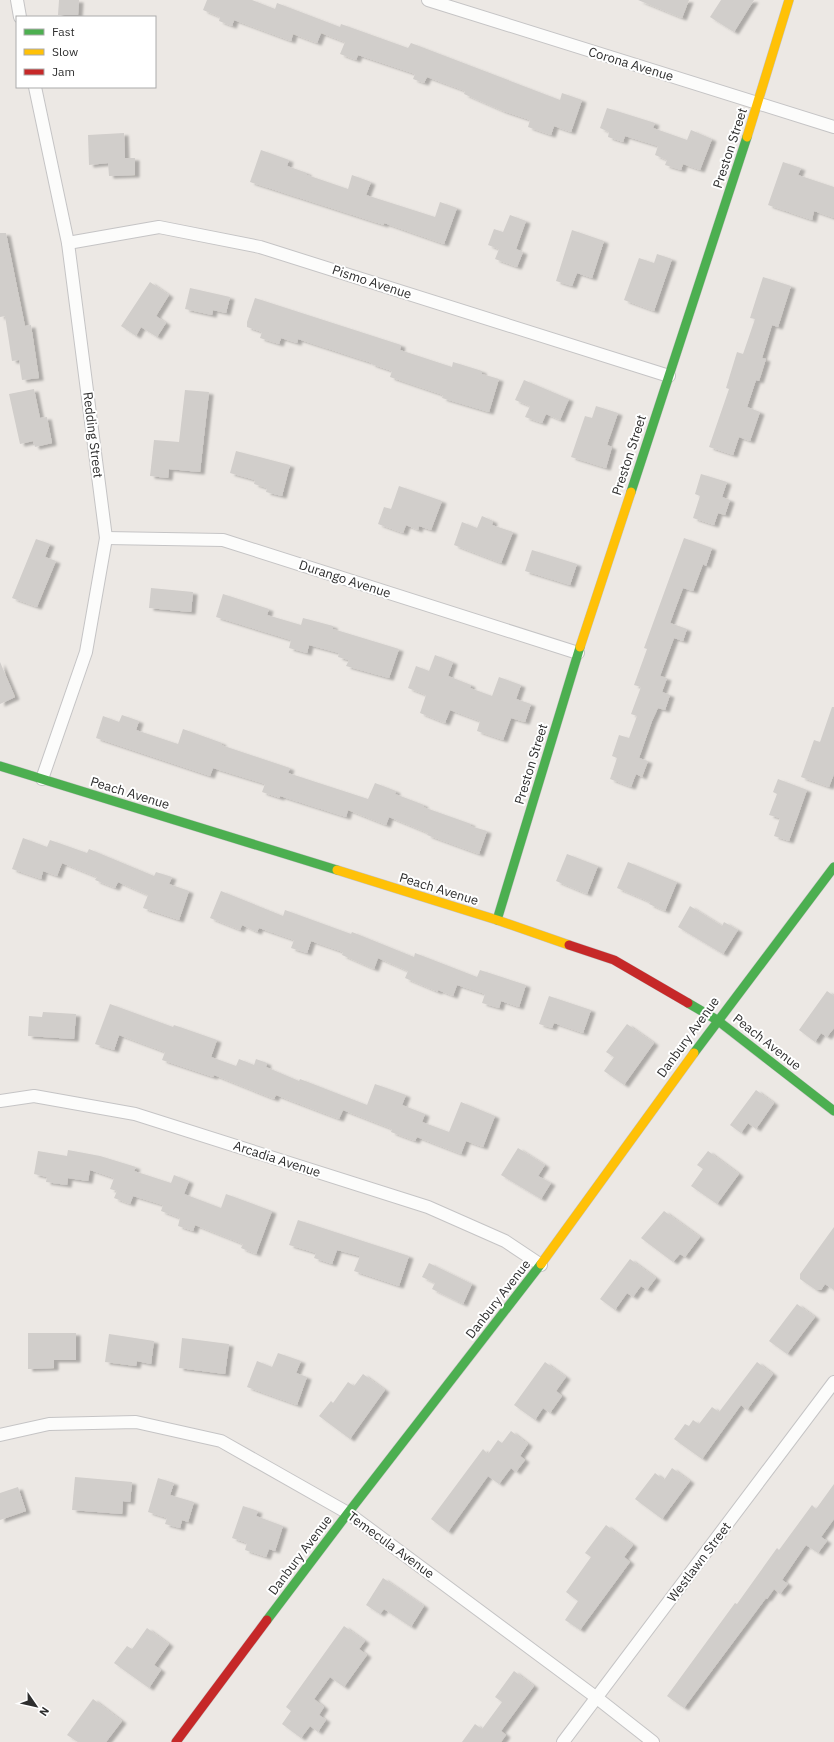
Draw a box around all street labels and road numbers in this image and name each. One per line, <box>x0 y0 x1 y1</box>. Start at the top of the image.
street label: Corona Avenue <box>586 43 676 85</box>
street label: Preston Street <box>709 106 751 190</box>
street label: Pismo Avenue <box>330 261 414 303</box>
street label: Redding Street <box>79 391 107 479</box>
street label: Preston Street <box>608 413 650 497</box>
street label: Durango Avenue <box>297 556 393 602</box>
street label: Preston Street <box>511 721 551 807</box>
street label: Peach Avenue <box>88 773 172 813</box>
street label: Peach Avenue <box>397 869 481 909</box>
street label: Danbury Avenue <box>653 993 723 1081</box>
street label: Peach Avenue <box>729 1010 805 1074</box>
street label: Arcadia Avenue <box>231 1137 323 1181</box>
street label: Danbury Avenue <box>462 1256 534 1342</box>
street label: Temecula Avenue <box>344 1508 438 1582</box>
street label: Danbury Avenue <box>264 1512 336 1598</box>
street label: Westlawn Street <box>663 1519 735 1605</box>

